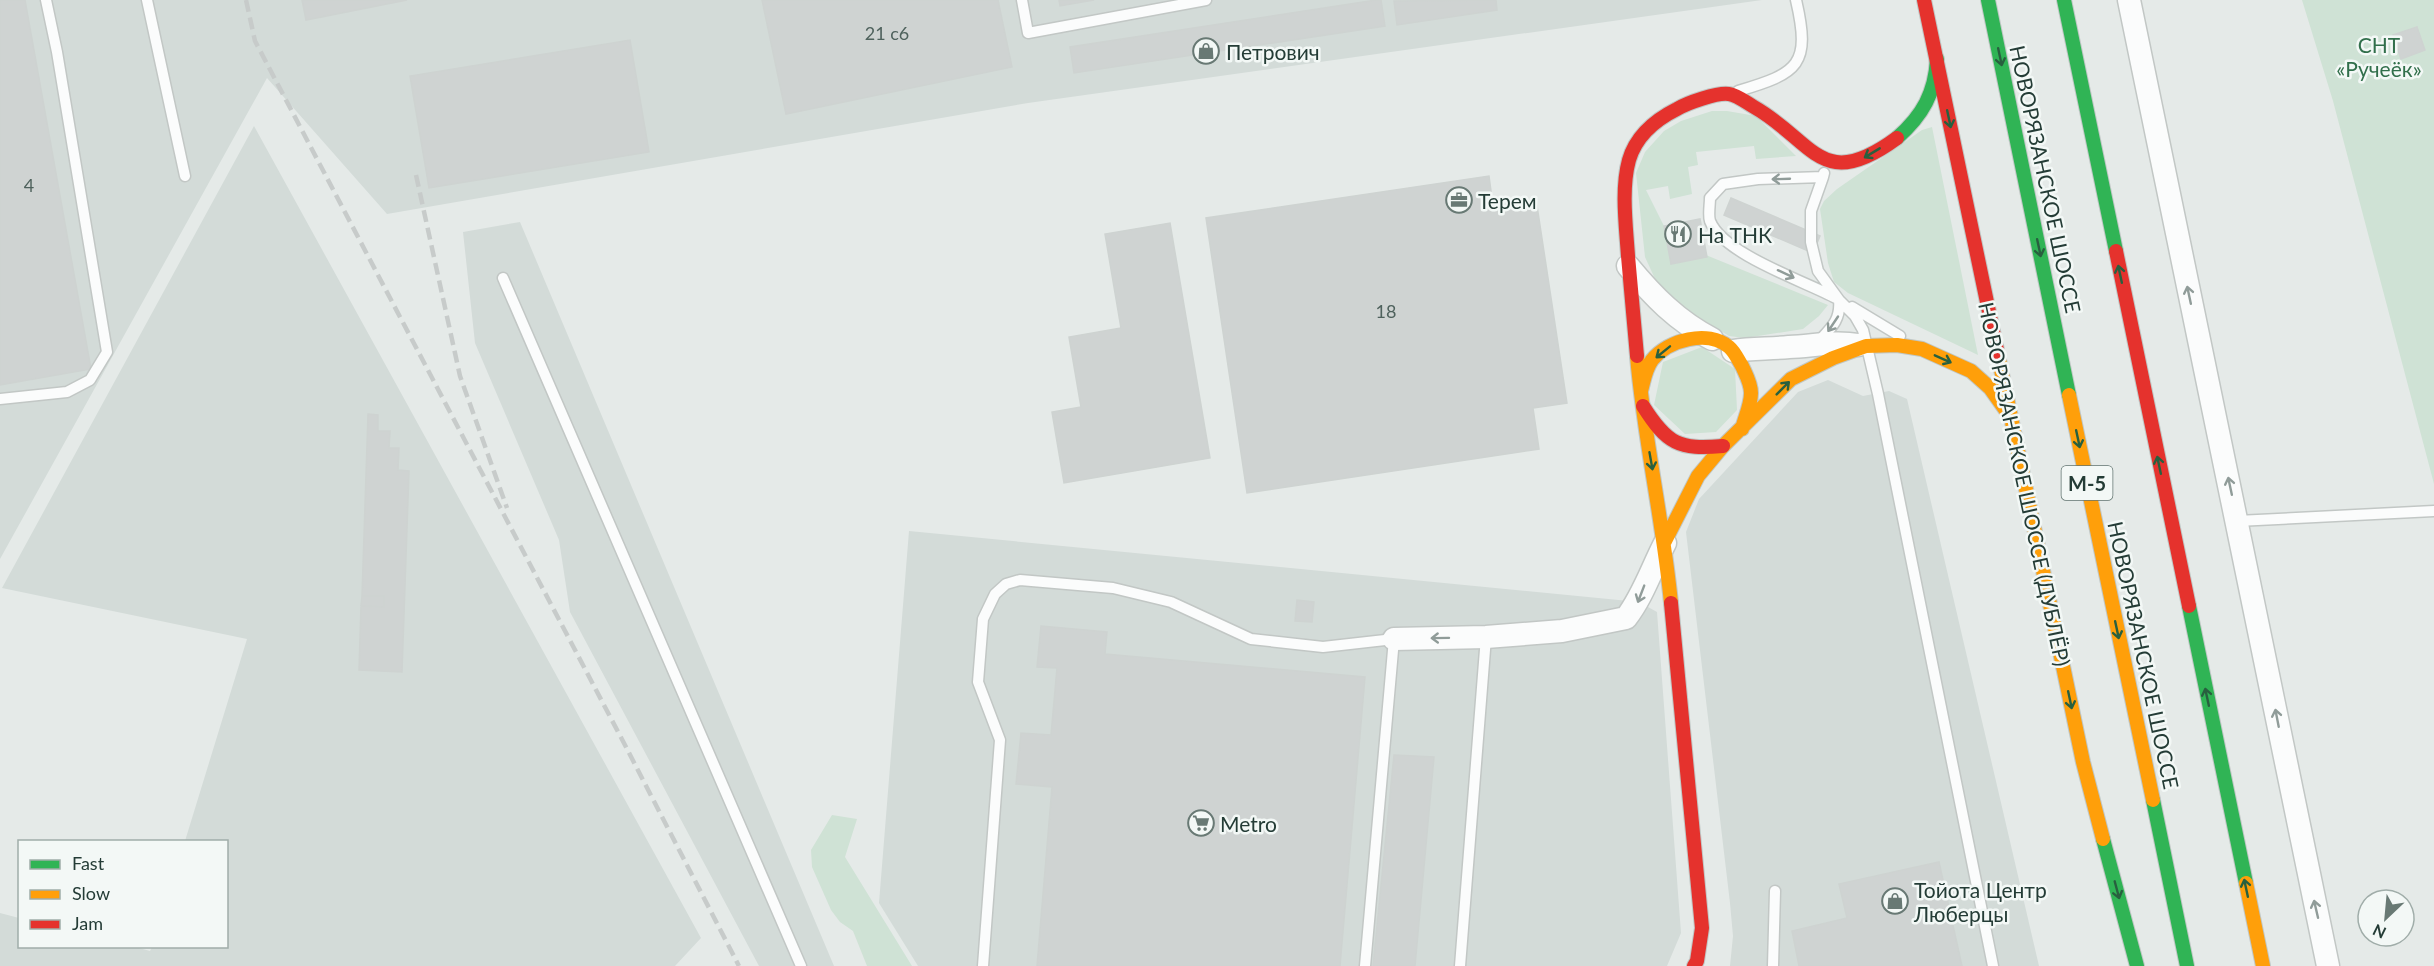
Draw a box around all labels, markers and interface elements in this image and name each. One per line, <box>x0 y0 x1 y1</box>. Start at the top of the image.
house number: 21 с6 <box>865 22 909 44</box>
park label: СНТ «Ручеёк» <box>2336 32 2422 81</box>
shop icon: Петрович <box>1191 36 1221 66</box>
place label: Петрович <box>1226 39 1320 64</box>
street label: НОВОРЯЗАНСКОЕ ШОССЕ <box>2005 43 2087 315</box>
one-way arrow <box>1995 47 2006 67</box>
one-way arrow <box>1944 109 1955 128</box>
one-way arrow <box>1864 148 1881 160</box>
one-way arrow <box>1771 173 1791 184</box>
house number: 4 <box>24 174 34 196</box>
office icon: Терем <box>1444 185 1474 215</box>
place label: Терем <box>1478 188 1537 213</box>
restaurant icon: На ТНК <box>1663 219 1693 249</box>
place label: На ТНК <box>1698 222 1772 247</box>
one-way arrow <box>2034 238 2045 258</box>
one-way arrow <box>2114 265 2125 284</box>
one-way arrow <box>1777 268 1795 280</box>
one-way arrow <box>2183 286 2194 305</box>
house number: 18 <box>1376 300 1396 322</box>
street label: НОВОРЯЗАНСКОЕ ШОССЕ (ДУБЛЁР) <box>1974 300 2076 668</box>
one-way arrow <box>1827 315 1839 331</box>
one-way arrow <box>1655 345 1671 358</box>
one-way arrow <box>1934 354 1952 365</box>
one-way arrow <box>1776 380 1790 395</box>
one-way arrow <box>2073 429 2084 449</box>
one-way arrow <box>1646 450 1657 470</box>
one-way arrow <box>2153 456 2164 475</box>
road number: М-5 <box>2062 466 2112 500</box>
one-way arrow <box>2223 476 2235 495</box>
street label: НОВОРЯЗАНСКОЕ ШОССЕ <box>2103 519 2185 791</box>
one-way arrow <box>1634 585 1645 603</box>
one-way arrow <box>2112 620 2123 640</box>
one-way arrow <box>1430 632 1450 644</box>
one-way arrow <box>2201 688 2212 708</box>
one-way arrow <box>2065 690 2076 710</box>
one-way arrow <box>2271 709 2282 728</box>
supermarket icon: Metro <box>1186 808 1216 838</box>
place label: Metro <box>1220 811 1277 836</box>
legend <box>18 840 228 948</box>
text: Fast <box>72 852 105 874</box>
place label: Тойота Центр Люберцы <box>1913 877 2047 926</box>
one-way arrow <box>2240 879 2251 899</box>
one-way arrow <box>2111 880 2123 899</box>
text: Slow <box>72 882 110 904</box>
shop icon: Тойота Центр Люберцы <box>1880 886 1910 916</box>
north arrow <box>2356 888 2416 948</box>
one-way arrow <box>2309 900 2321 919</box>
text: Jam <box>72 912 103 934</box>
text: N <box>2370 921 2389 943</box>

